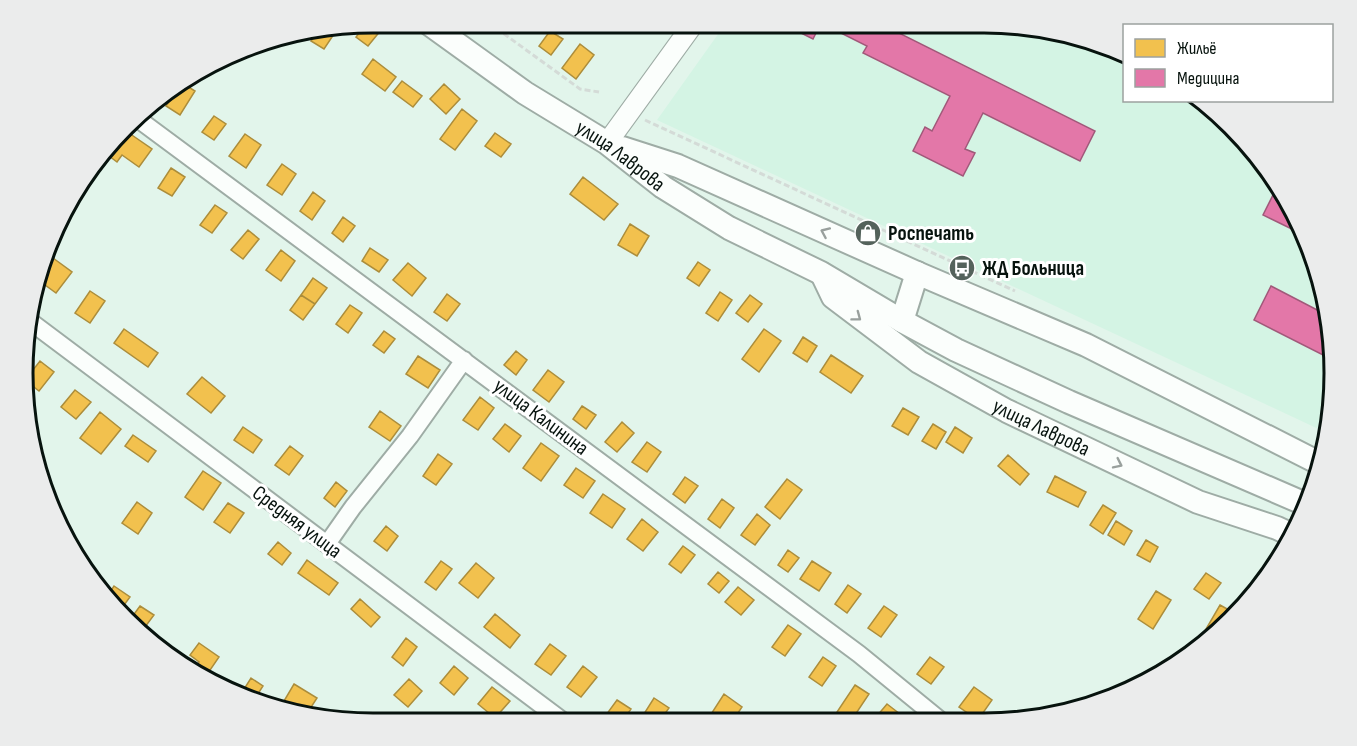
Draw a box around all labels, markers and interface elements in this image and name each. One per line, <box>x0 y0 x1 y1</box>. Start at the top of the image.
legend <box>1123 24 1333 102</box>
text: Жильё <box>1177 38 1217 59</box>
text: Медицина <box>1177 68 1240 89</box>
street label: улица Лаврова <box>571 115 670 196</box>
shop icon: Роспечать <box>853 218 883 248</box>
place label: Роспечать <box>888 221 974 246</box>
one-way arrow <box>820 227 831 239</box>
bus stop icon: ЖД Больница <box>947 253 977 283</box>
place label: ЖД Больница <box>982 256 1084 281</box>
one-way arrow <box>851 309 862 320</box>
street label: улица Калинина <box>489 373 593 461</box>
street label: улица Лаврова <box>988 393 1094 461</box>
one-way arrow <box>1111 457 1122 468</box>
street label: Средняя улица <box>247 480 347 564</box>

